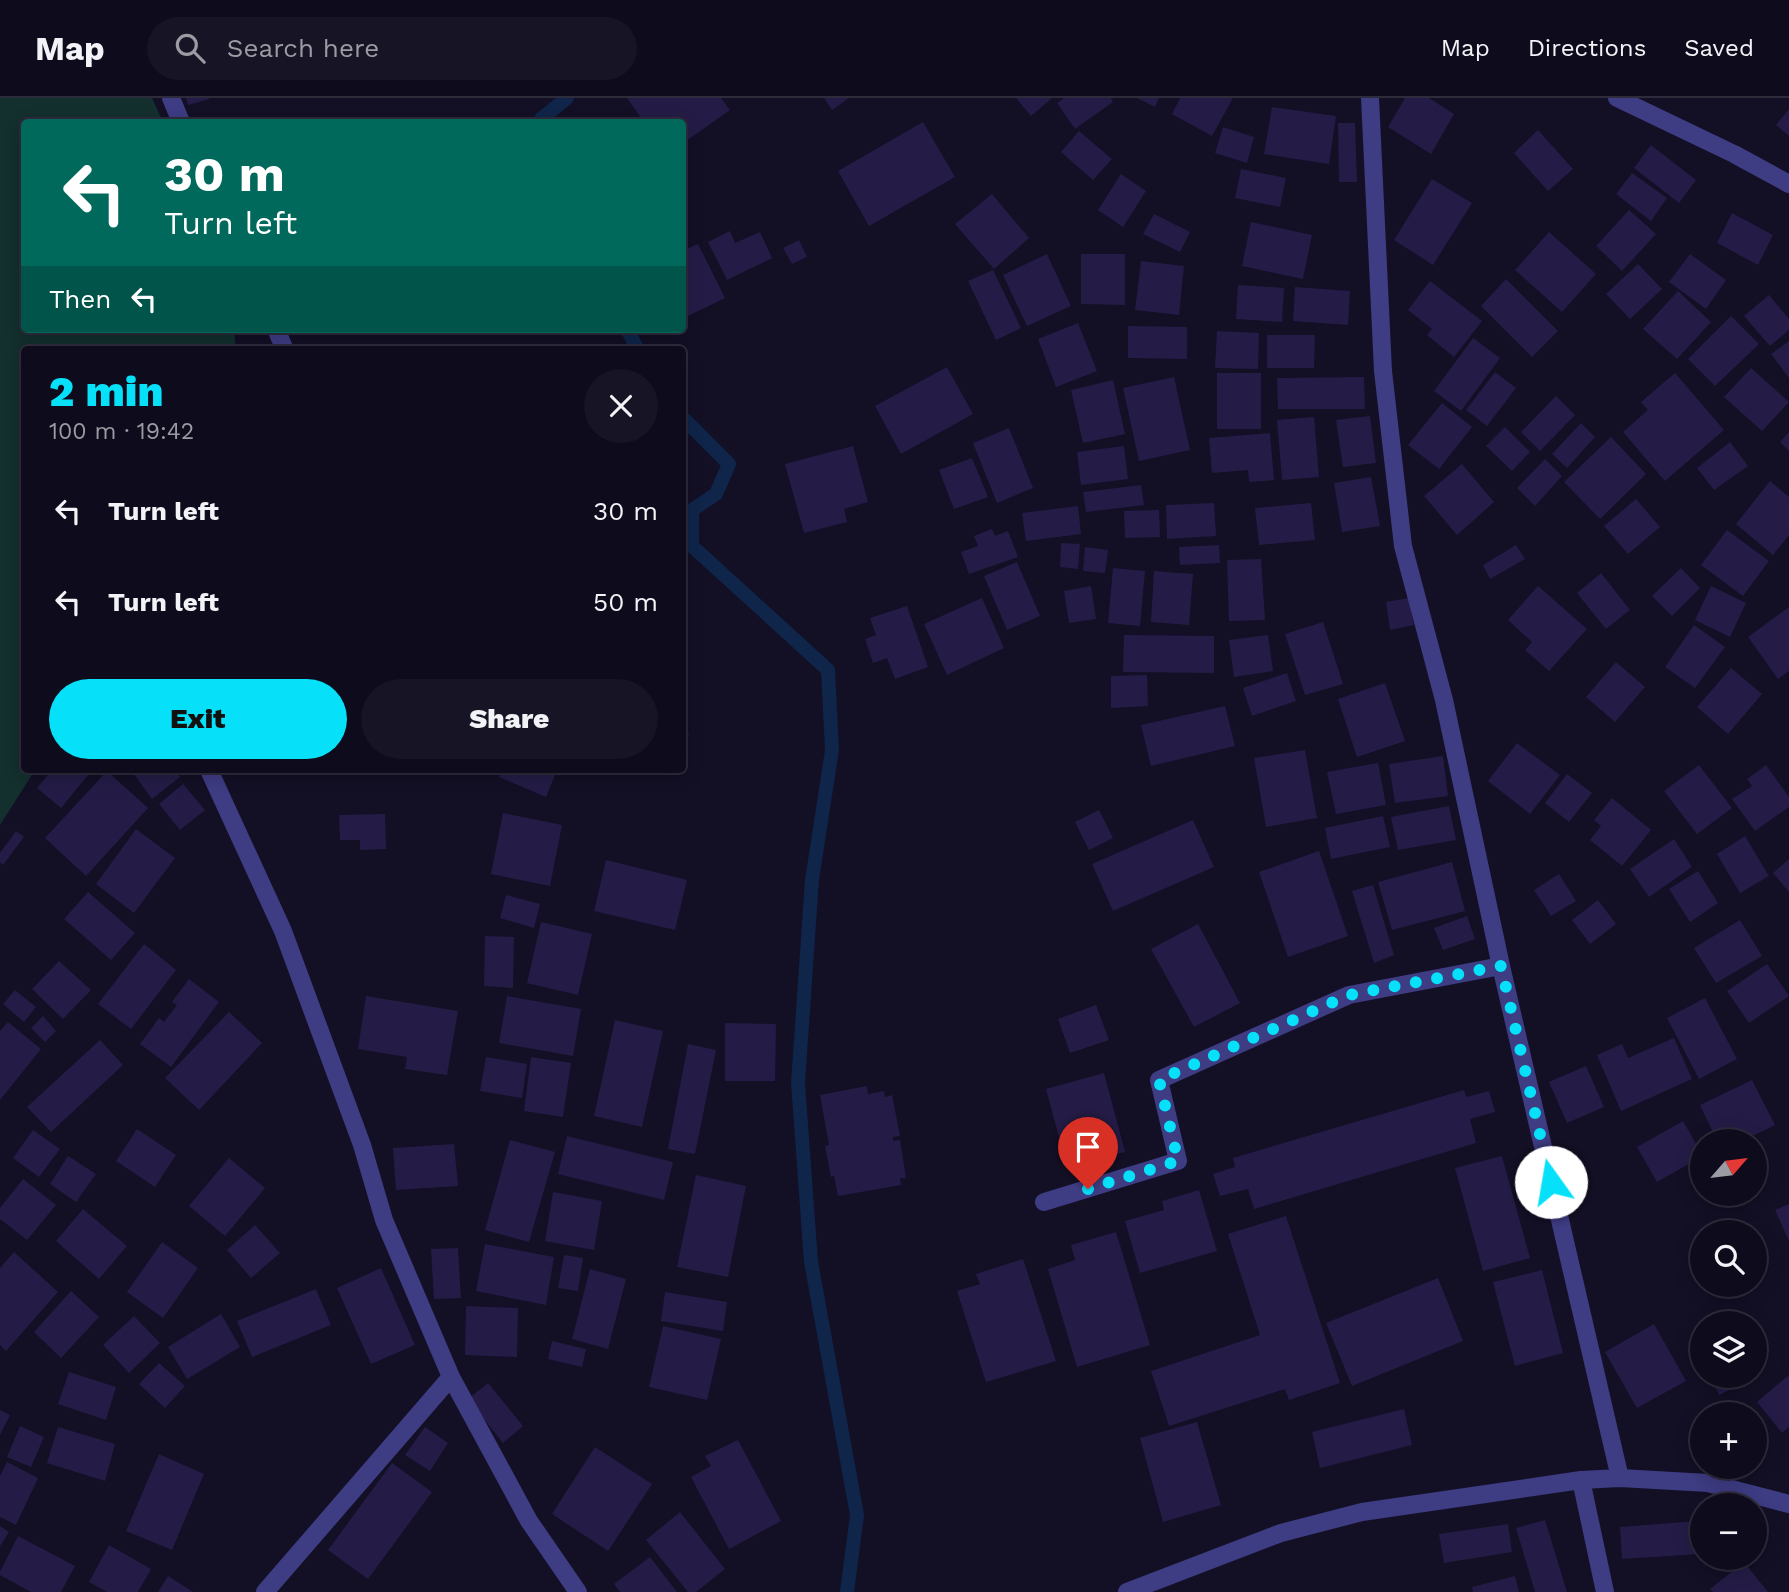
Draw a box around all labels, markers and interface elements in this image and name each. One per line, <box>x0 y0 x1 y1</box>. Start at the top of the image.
search box <box>147 17 637 80</box>
text: Map <box>35 29 105 68</box>
icon: search <box>171 29 209 67</box>
text: Search here <box>227 33 379 63</box>
text: Map <box>1441 34 1490 62</box>
text: Directions <box>1528 34 1646 62</box>
text: Saved <box>1684 34 1754 62</box>
text: 30 m <box>164 145 285 203</box>
icon: left <box>49 147 140 238</box>
text: Turn left <box>164 204 297 242</box>
icon: left <box>125 280 163 318</box>
text: Then <box>49 284 111 314</box>
text: 2 min <box>49 367 163 416</box>
button: close <box>584 369 658 443</box>
text: 100 m · 19:42 <box>49 418 194 445</box>
icon: left <box>49 492 87 530</box>
text: Turn left <box>108 496 219 526</box>
text: 30 m <box>593 496 658 526</box>
icon: left <box>49 583 87 621</box>
text: Turn left <box>108 587 219 617</box>
text: 50 m <box>593 587 658 617</box>
button: Exit <box>49 679 347 759</box>
button: Share <box>361 679 658 759</box>
pin <box>1058 1117 1118 1189</box>
icon: arrive <box>1069 1128 1107 1166</box>
north arrow <box>1690 1129 1768 1206</box>
map controls <box>1690 1129 1767 1570</box>
position arrow <box>1514 1145 1588 1219</box>
button: search <box>1690 1220 1767 1297</box>
button: layers <box>1690 1311 1767 1388</box>
button: + <box>1690 1402 1767 1479</box>
button: − <box>1690 1493 1767 1570</box>

